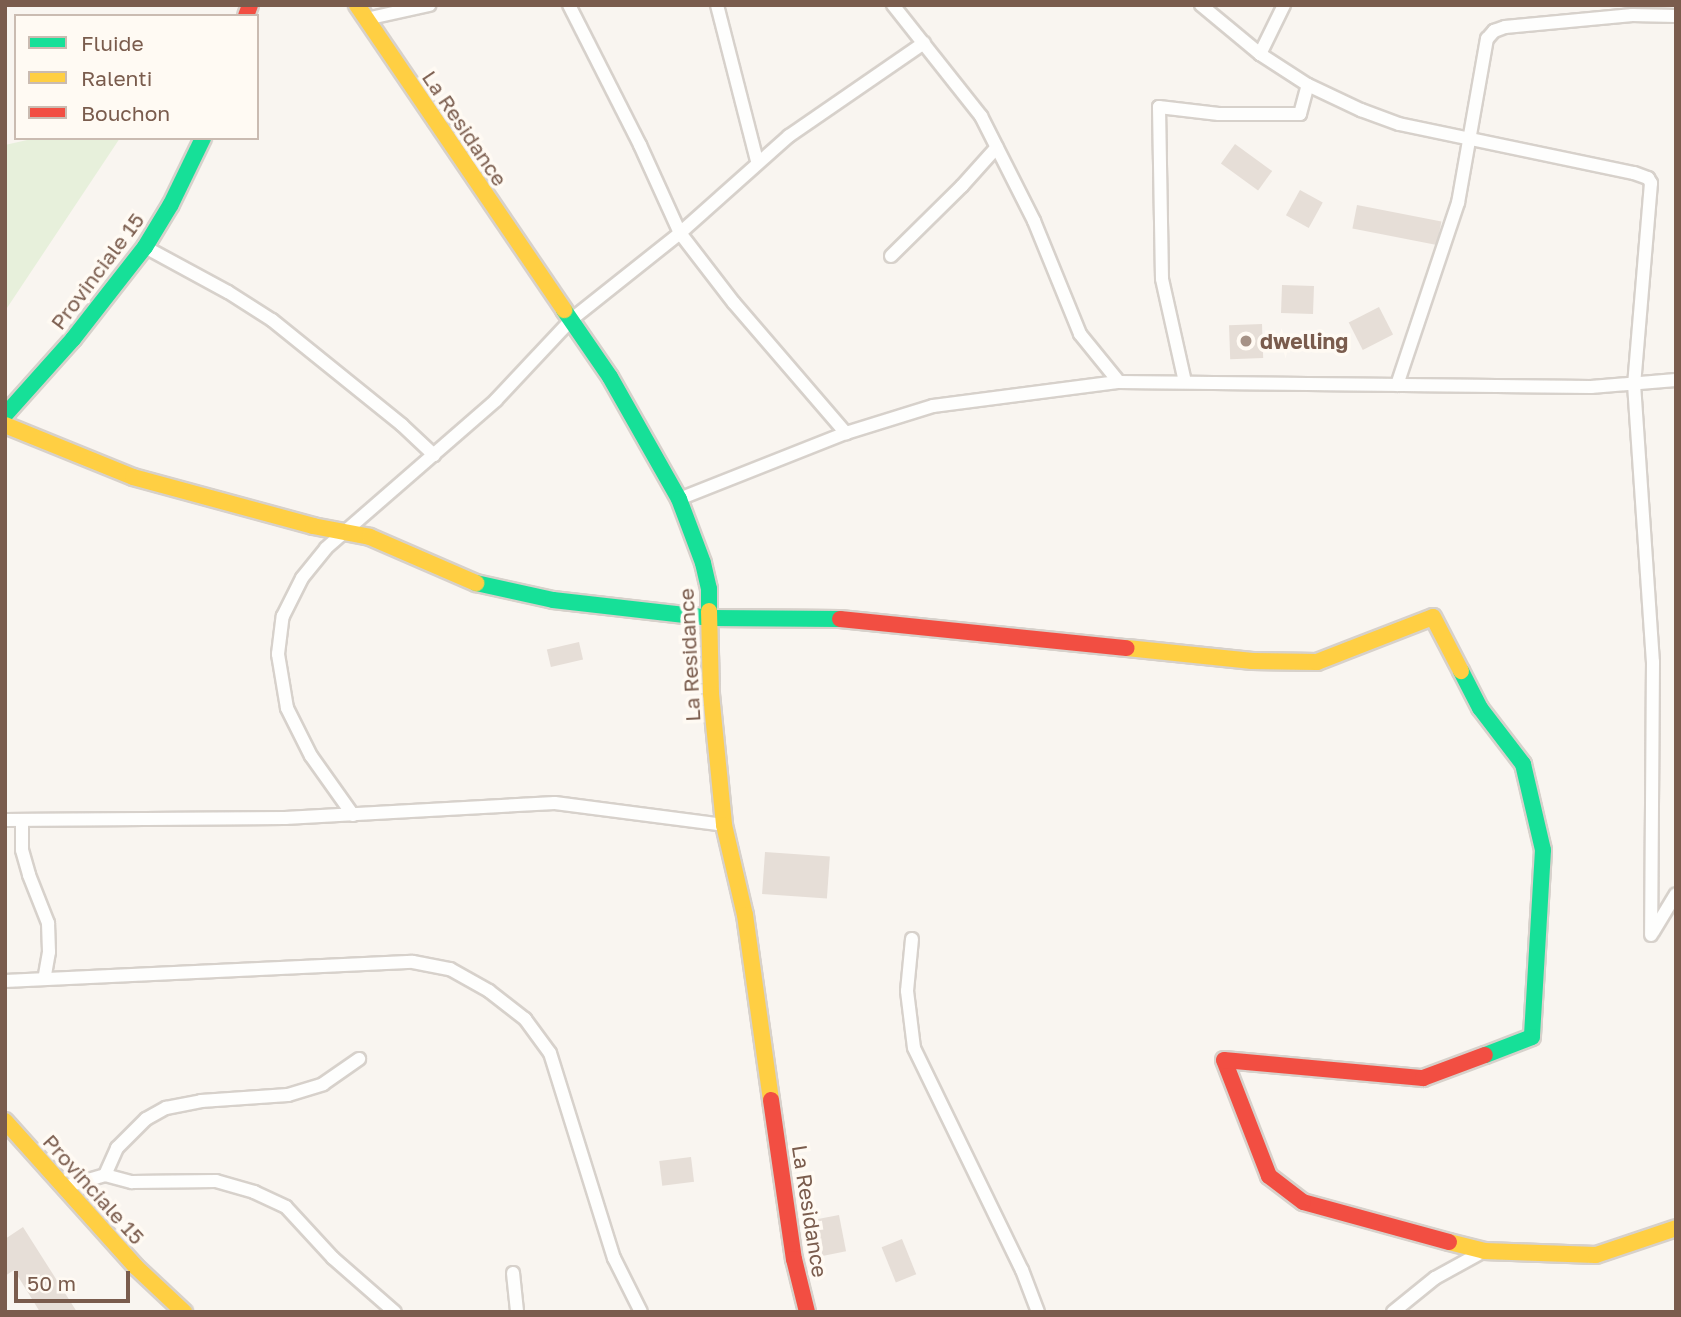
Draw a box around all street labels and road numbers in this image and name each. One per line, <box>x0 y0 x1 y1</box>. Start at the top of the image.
street label: La Residance <box>417 66 513 190</box>
street label: Provinciale 15 <box>45 208 149 334</box>
street label: La Residance <box>673 588 705 722</box>
street label: Provinciale 15 <box>38 1129 150 1249</box>
street label: La Residance <box>787 1143 833 1279</box>

